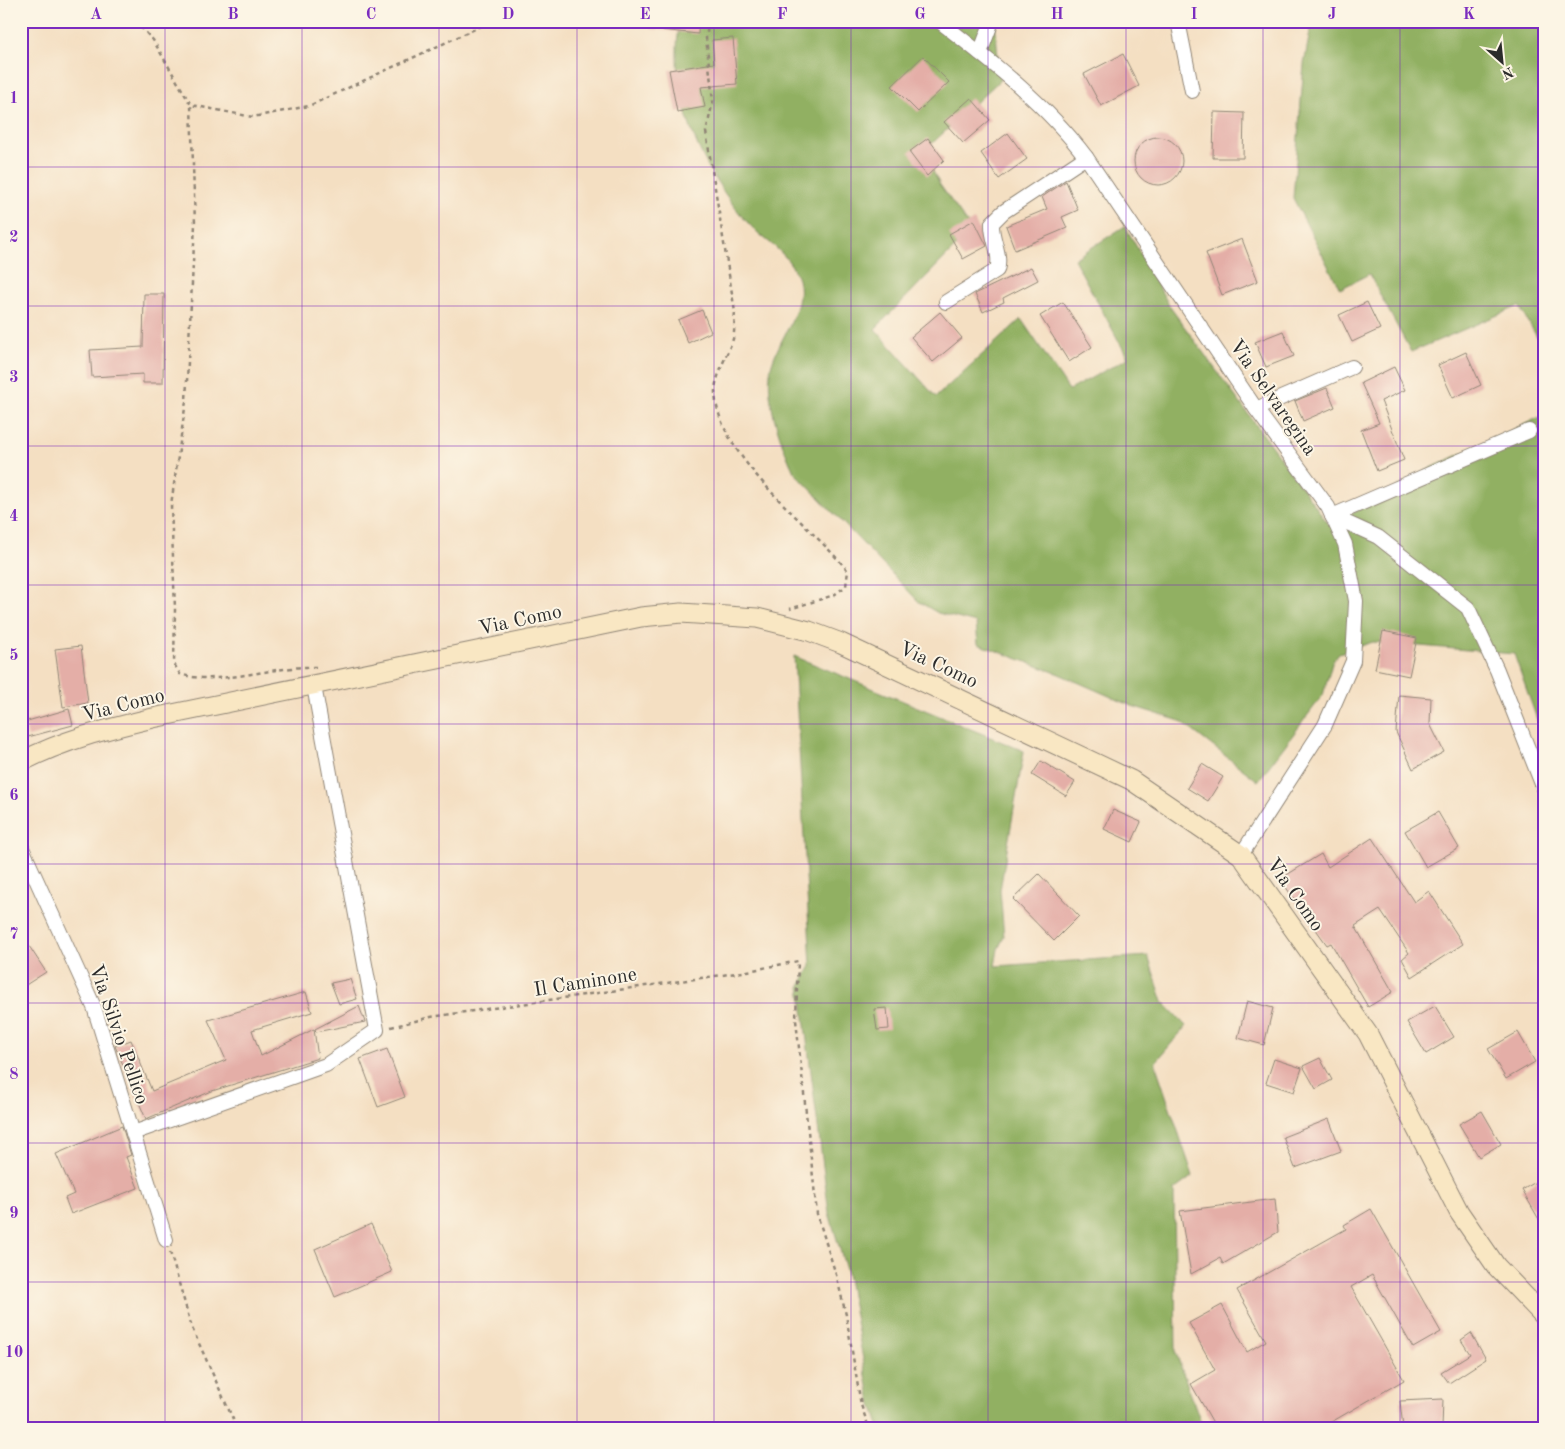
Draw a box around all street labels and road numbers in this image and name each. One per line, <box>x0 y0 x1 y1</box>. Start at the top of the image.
street label: Via Selvaregina <box>1225 336 1320 460</box>
street label: Via Como <box>477 602 564 640</box>
street label: Via Como <box>896 639 981 693</box>
street label: Via Como <box>80 686 167 726</box>
street label: Via Como <box>1262 855 1327 936</box>
street label: Via Silvio Pellico <box>85 962 151 1107</box>
street label: Il Caminone <box>532 965 638 1001</box>

